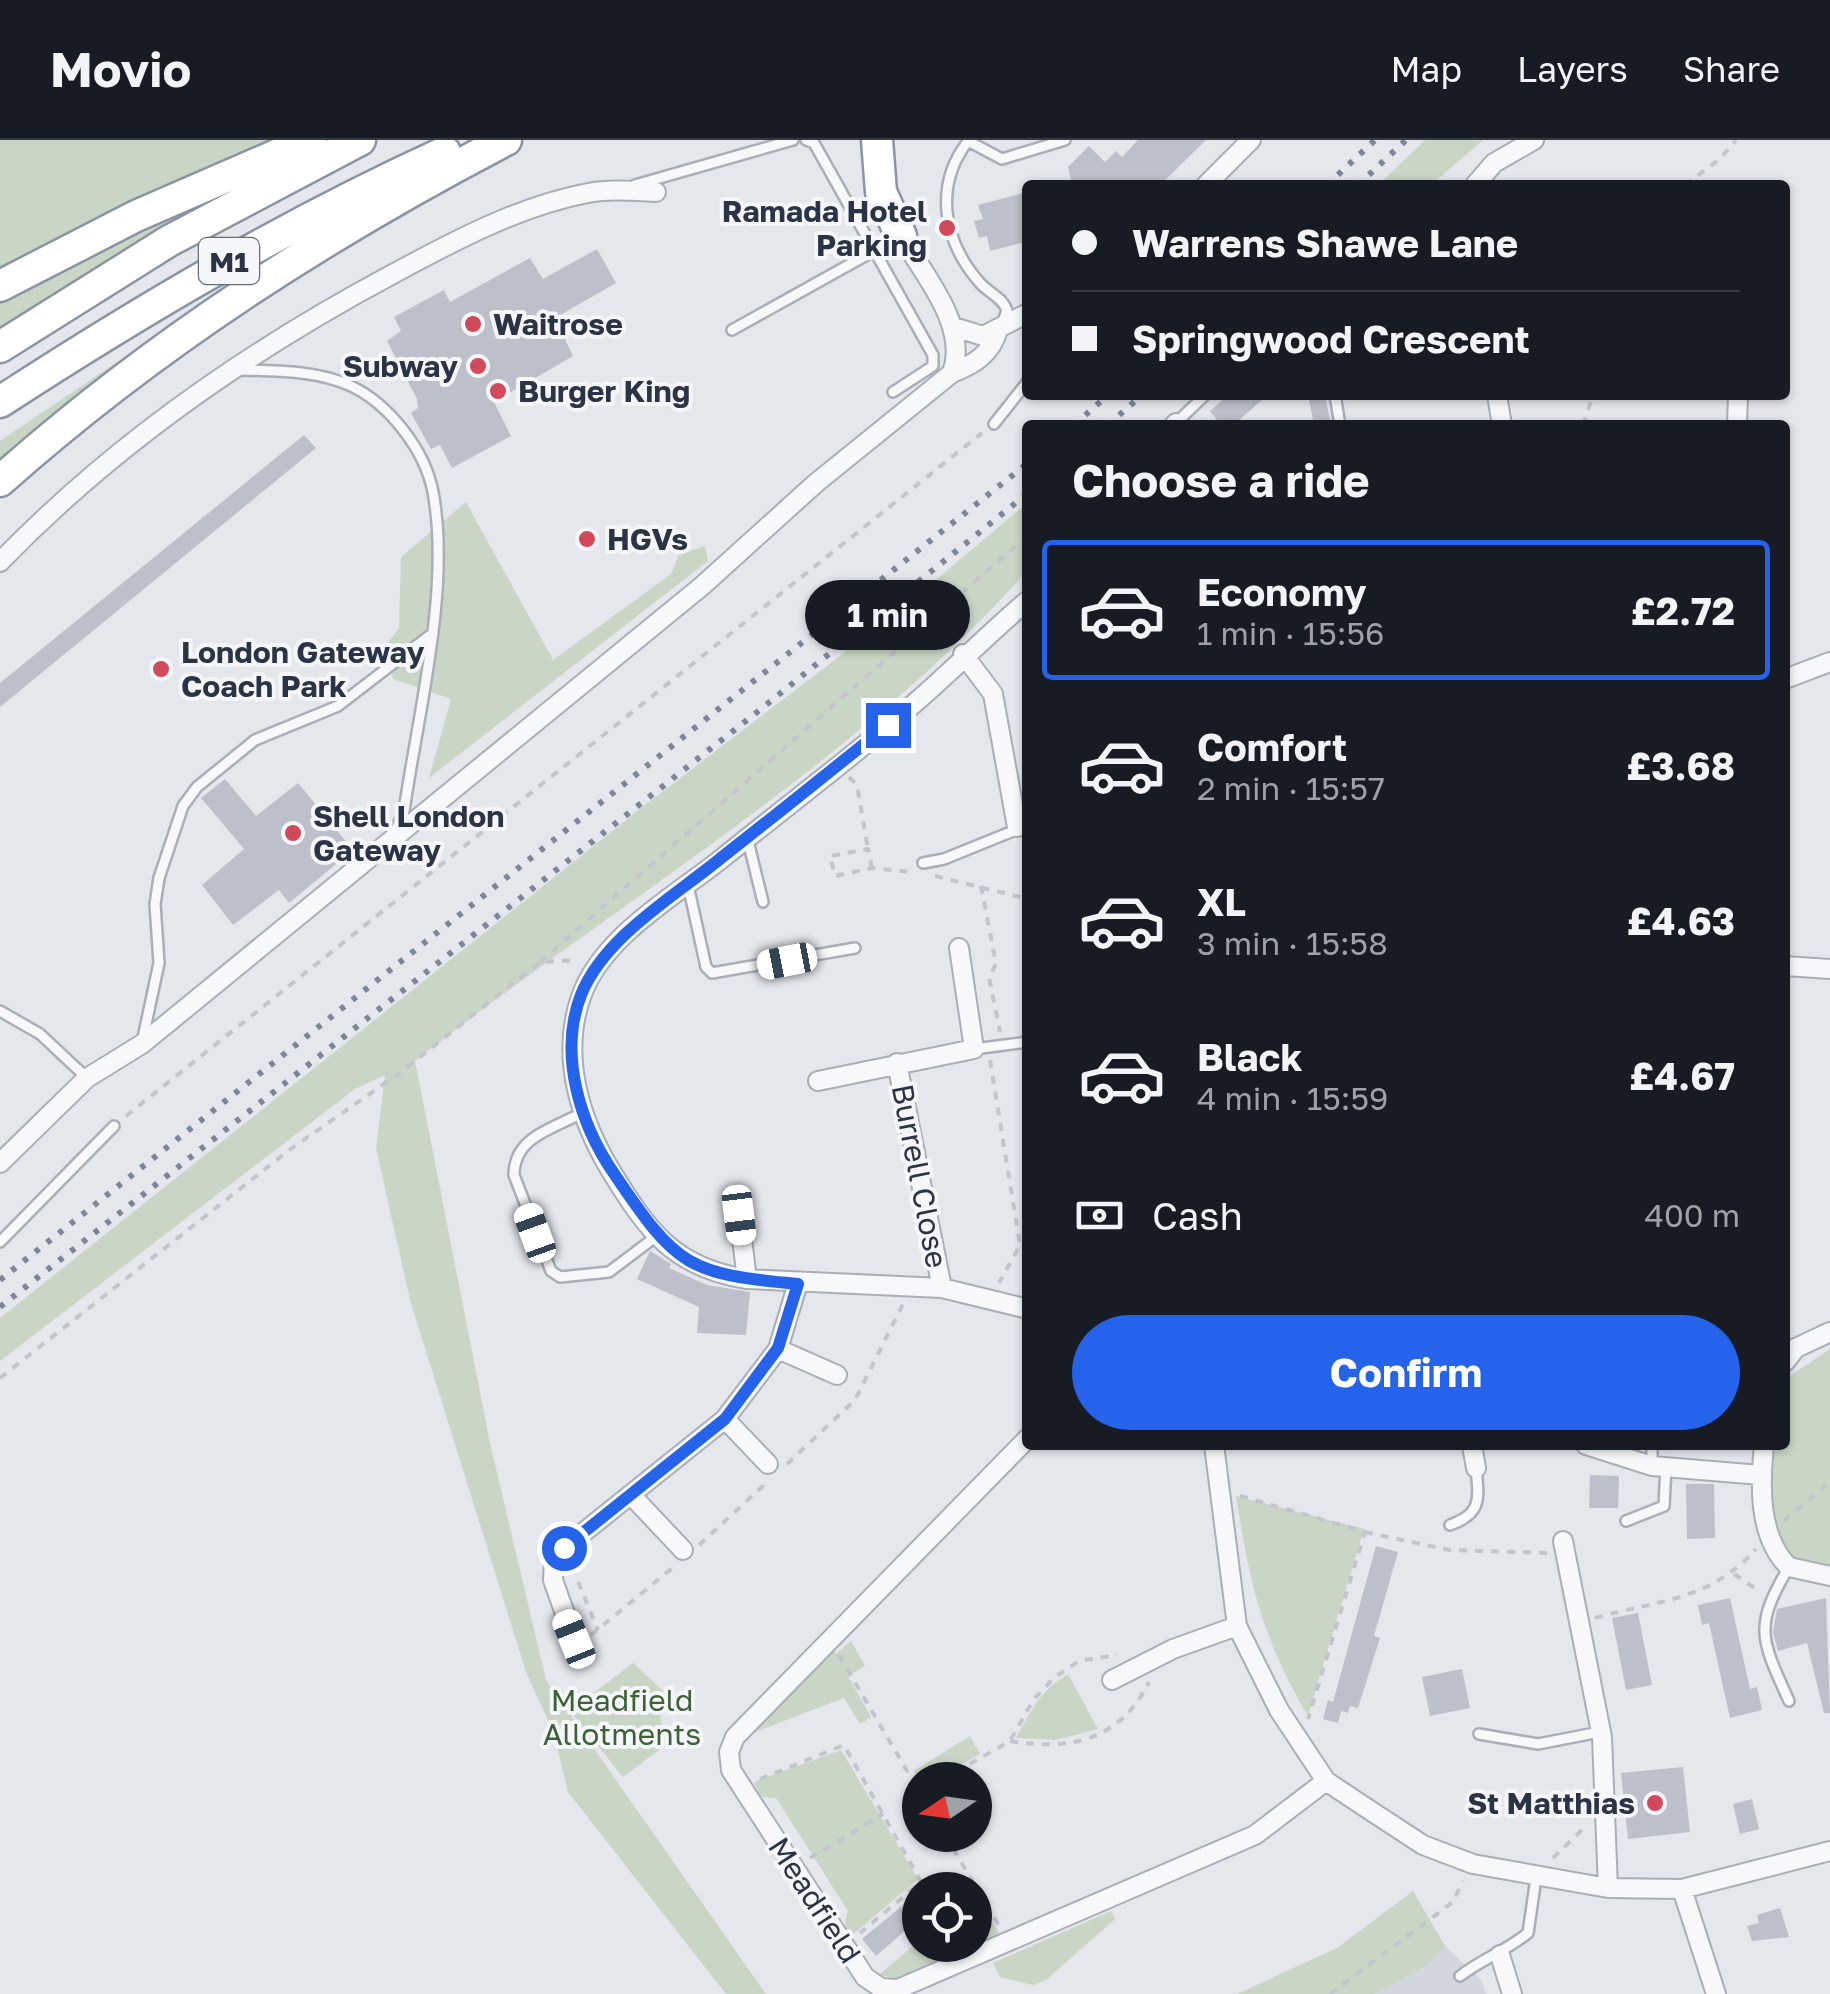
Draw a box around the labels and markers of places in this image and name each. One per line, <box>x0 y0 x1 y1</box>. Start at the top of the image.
place label: Ramada Hotel Parking <box>722 193 927 263</box>
marker: Ramada Hotel Parking <box>936 217 958 239</box>
place label: Waitrose <box>493 306 623 342</box>
marker: Waitrose <box>462 313 484 335</box>
place label: Subway <box>343 348 458 384</box>
marker: Subway <box>467 355 489 377</box>
place label: Burger King <box>518 373 690 409</box>
marker: Burger King <box>487 380 509 402</box>
place label: HGVs <box>607 521 688 557</box>
marker: HGVs <box>576 528 598 550</box>
place label: London Gateway Coach Park <box>181 634 424 704</box>
marker: London Gateway Coach Park <box>150 658 172 680</box>
place label: Shell London Gateway <box>313 798 504 868</box>
marker: Shell London Gateway <box>282 822 304 844</box>
place label: St Matthias <box>1467 1785 1635 1821</box>
marker: St Matthias <box>1644 1792 1666 1814</box>

